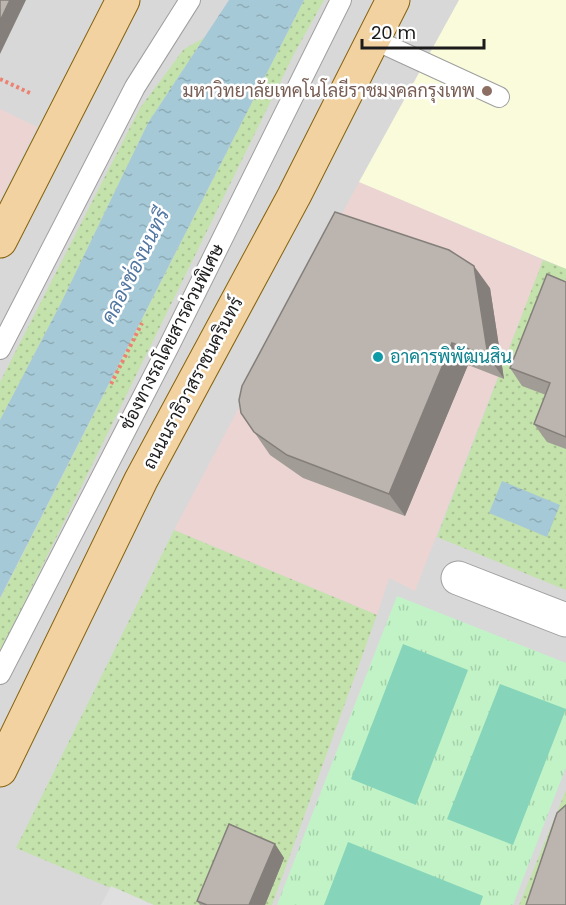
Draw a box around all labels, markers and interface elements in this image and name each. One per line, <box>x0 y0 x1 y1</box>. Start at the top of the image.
scale bar <box>362 12 484 50</box>
text: 20 m <box>371 20 416 45</box>
place label: มหาวิทยาลัยเทคโนโลยีราชมงคลกรุงเทพ <box>182 78 475 103</box>
marker: มหาวิทยาลัยเทคโนโลยีราชมงคลกรุงเทพ <box>480 84 494 98</box>
water label: คลองช่องนนทรี <box>94 202 177 328</box>
street label: ช่องทางรถโดยสารด่วนพิเศษ <box>114 239 230 434</box>
street label: ถนนนราธิวาสราชนครินทร์ <box>136 292 249 473</box>
place label: อาคารพิพัฒนสิน <box>390 344 512 369</box>
marker: อาคารพิพัฒนสิน <box>371 350 385 364</box>

